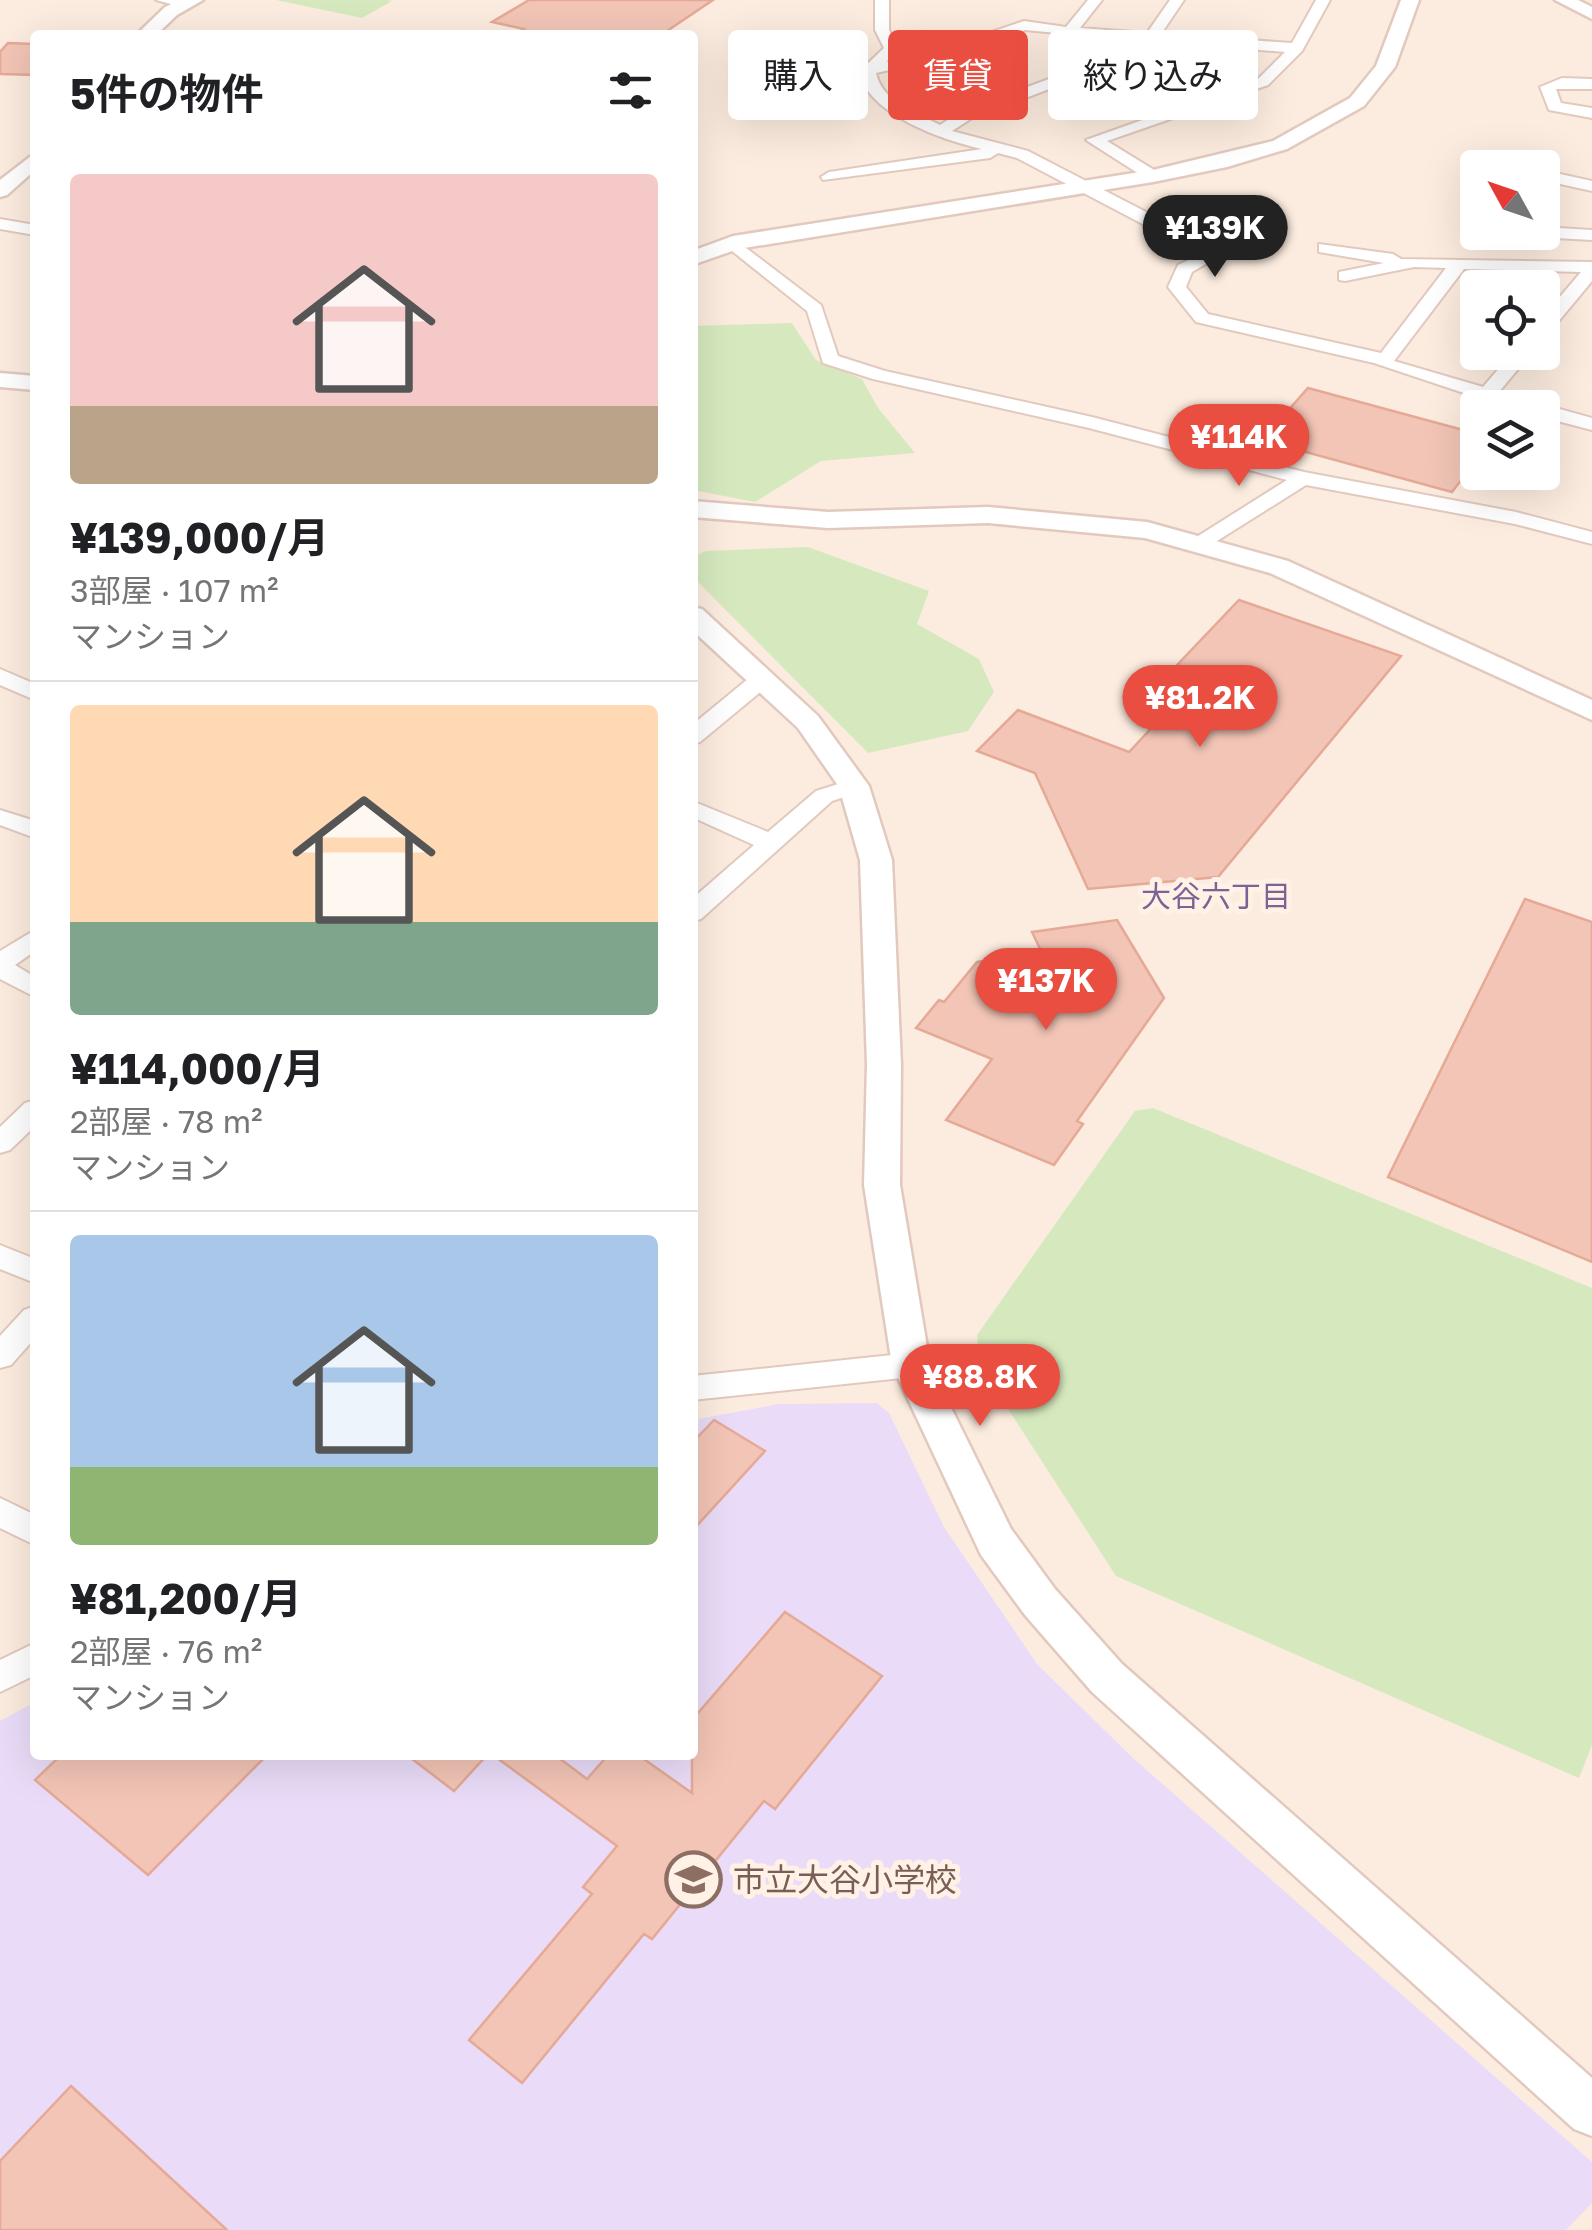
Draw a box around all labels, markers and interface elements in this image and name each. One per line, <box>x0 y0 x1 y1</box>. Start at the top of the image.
chip: 購入 <box>728 30 868 120</box>
chip: 賃貸 <box>888 30 1028 120</box>
chip: 絞り込み <box>1048 30 1258 120</box>
icon: filters <box>603 63 658 118</box>
text: 5件の物件 <box>70 68 264 118</box>
north arrow <box>1460 150 1560 250</box>
map controls <box>1460 150 1560 490</box>
pin: ¥139K <box>1145 195 1285 280</box>
text: ¥139K <box>1165 208 1265 246</box>
icon: home <box>274 239 454 419</box>
button: locate <box>1460 270 1560 370</box>
button: layers <box>1460 390 1560 490</box>
pin: ¥114K <box>1169 404 1309 489</box>
text: ¥114K <box>1190 417 1288 455</box>
text: ¥139,000/月 <box>70 512 329 562</box>
text: 3部屋 · 107 m² <box>70 571 278 609</box>
text: マンション <box>70 617 230 655</box>
pin: ¥81.2K <box>1119 665 1281 750</box>
text: ¥81.2K <box>1144 678 1256 716</box>
icon: home <box>274 770 454 950</box>
district label: 大谷六丁目 <box>1141 878 1291 914</box>
pin: ¥137K <box>976 948 1116 1033</box>
text: ¥137K <box>997 961 1095 999</box>
text: ¥114,000/月 <box>70 1043 325 1093</box>
text: 2部屋 · 78 m² <box>70 1102 262 1140</box>
text: マンション <box>70 1148 230 1186</box>
icon: home <box>274 1300 454 1480</box>
pin: ¥88.8K <box>899 1344 1061 1429</box>
text: ¥88.8K <box>922 1357 1038 1395</box>
text: ¥81,200/月 <box>70 1573 302 1623</box>
text: 2部屋 · 76 m² <box>70 1632 262 1670</box>
text: マンション <box>70 1678 230 1716</box>
school or university icon: 市立大谷小学校 <box>664 1850 724 1910</box>
place label: 市立大谷小学校 <box>733 1860 957 1898</box>

